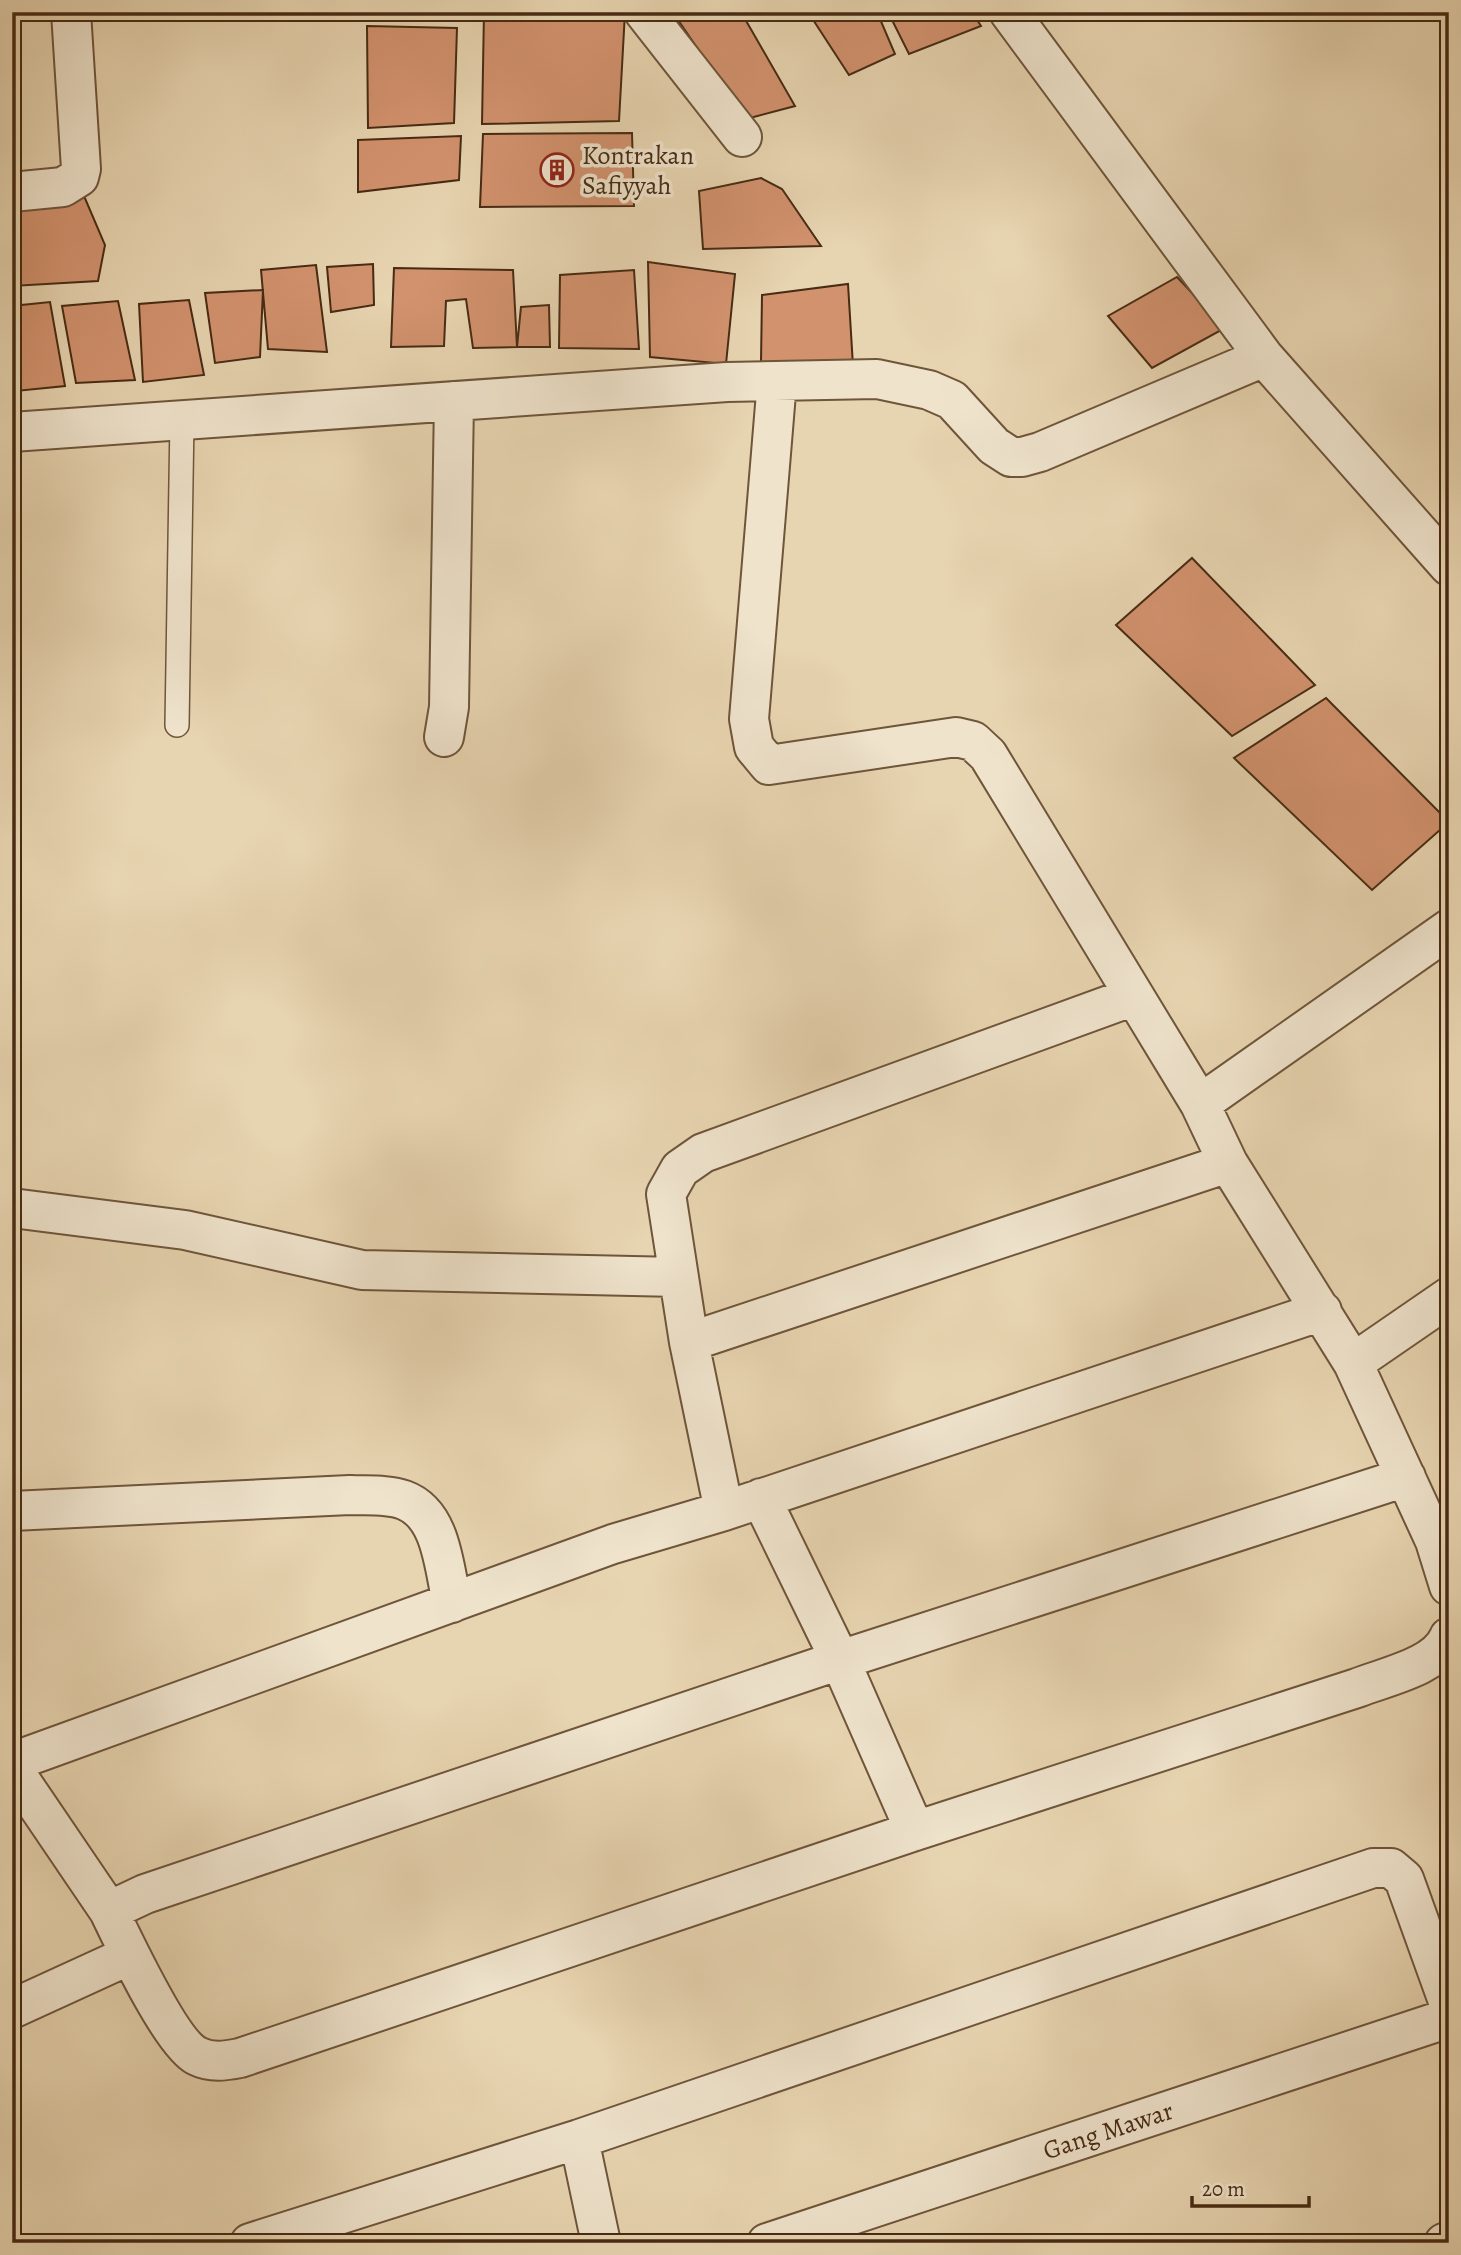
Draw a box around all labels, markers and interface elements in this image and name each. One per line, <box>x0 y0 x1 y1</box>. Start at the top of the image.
place label: Kontrakan Safiyyah <box>582 138 694 203</box>
building icon: Kontrakan Safiyyah <box>538 151 576 189</box>
street label: Gang Mawar <box>1039 2093 1178 2168</box>
scale bar <box>1192 2164 1309 2208</box>
text: 20 m <box>1202 2175 1245 2203</box>

